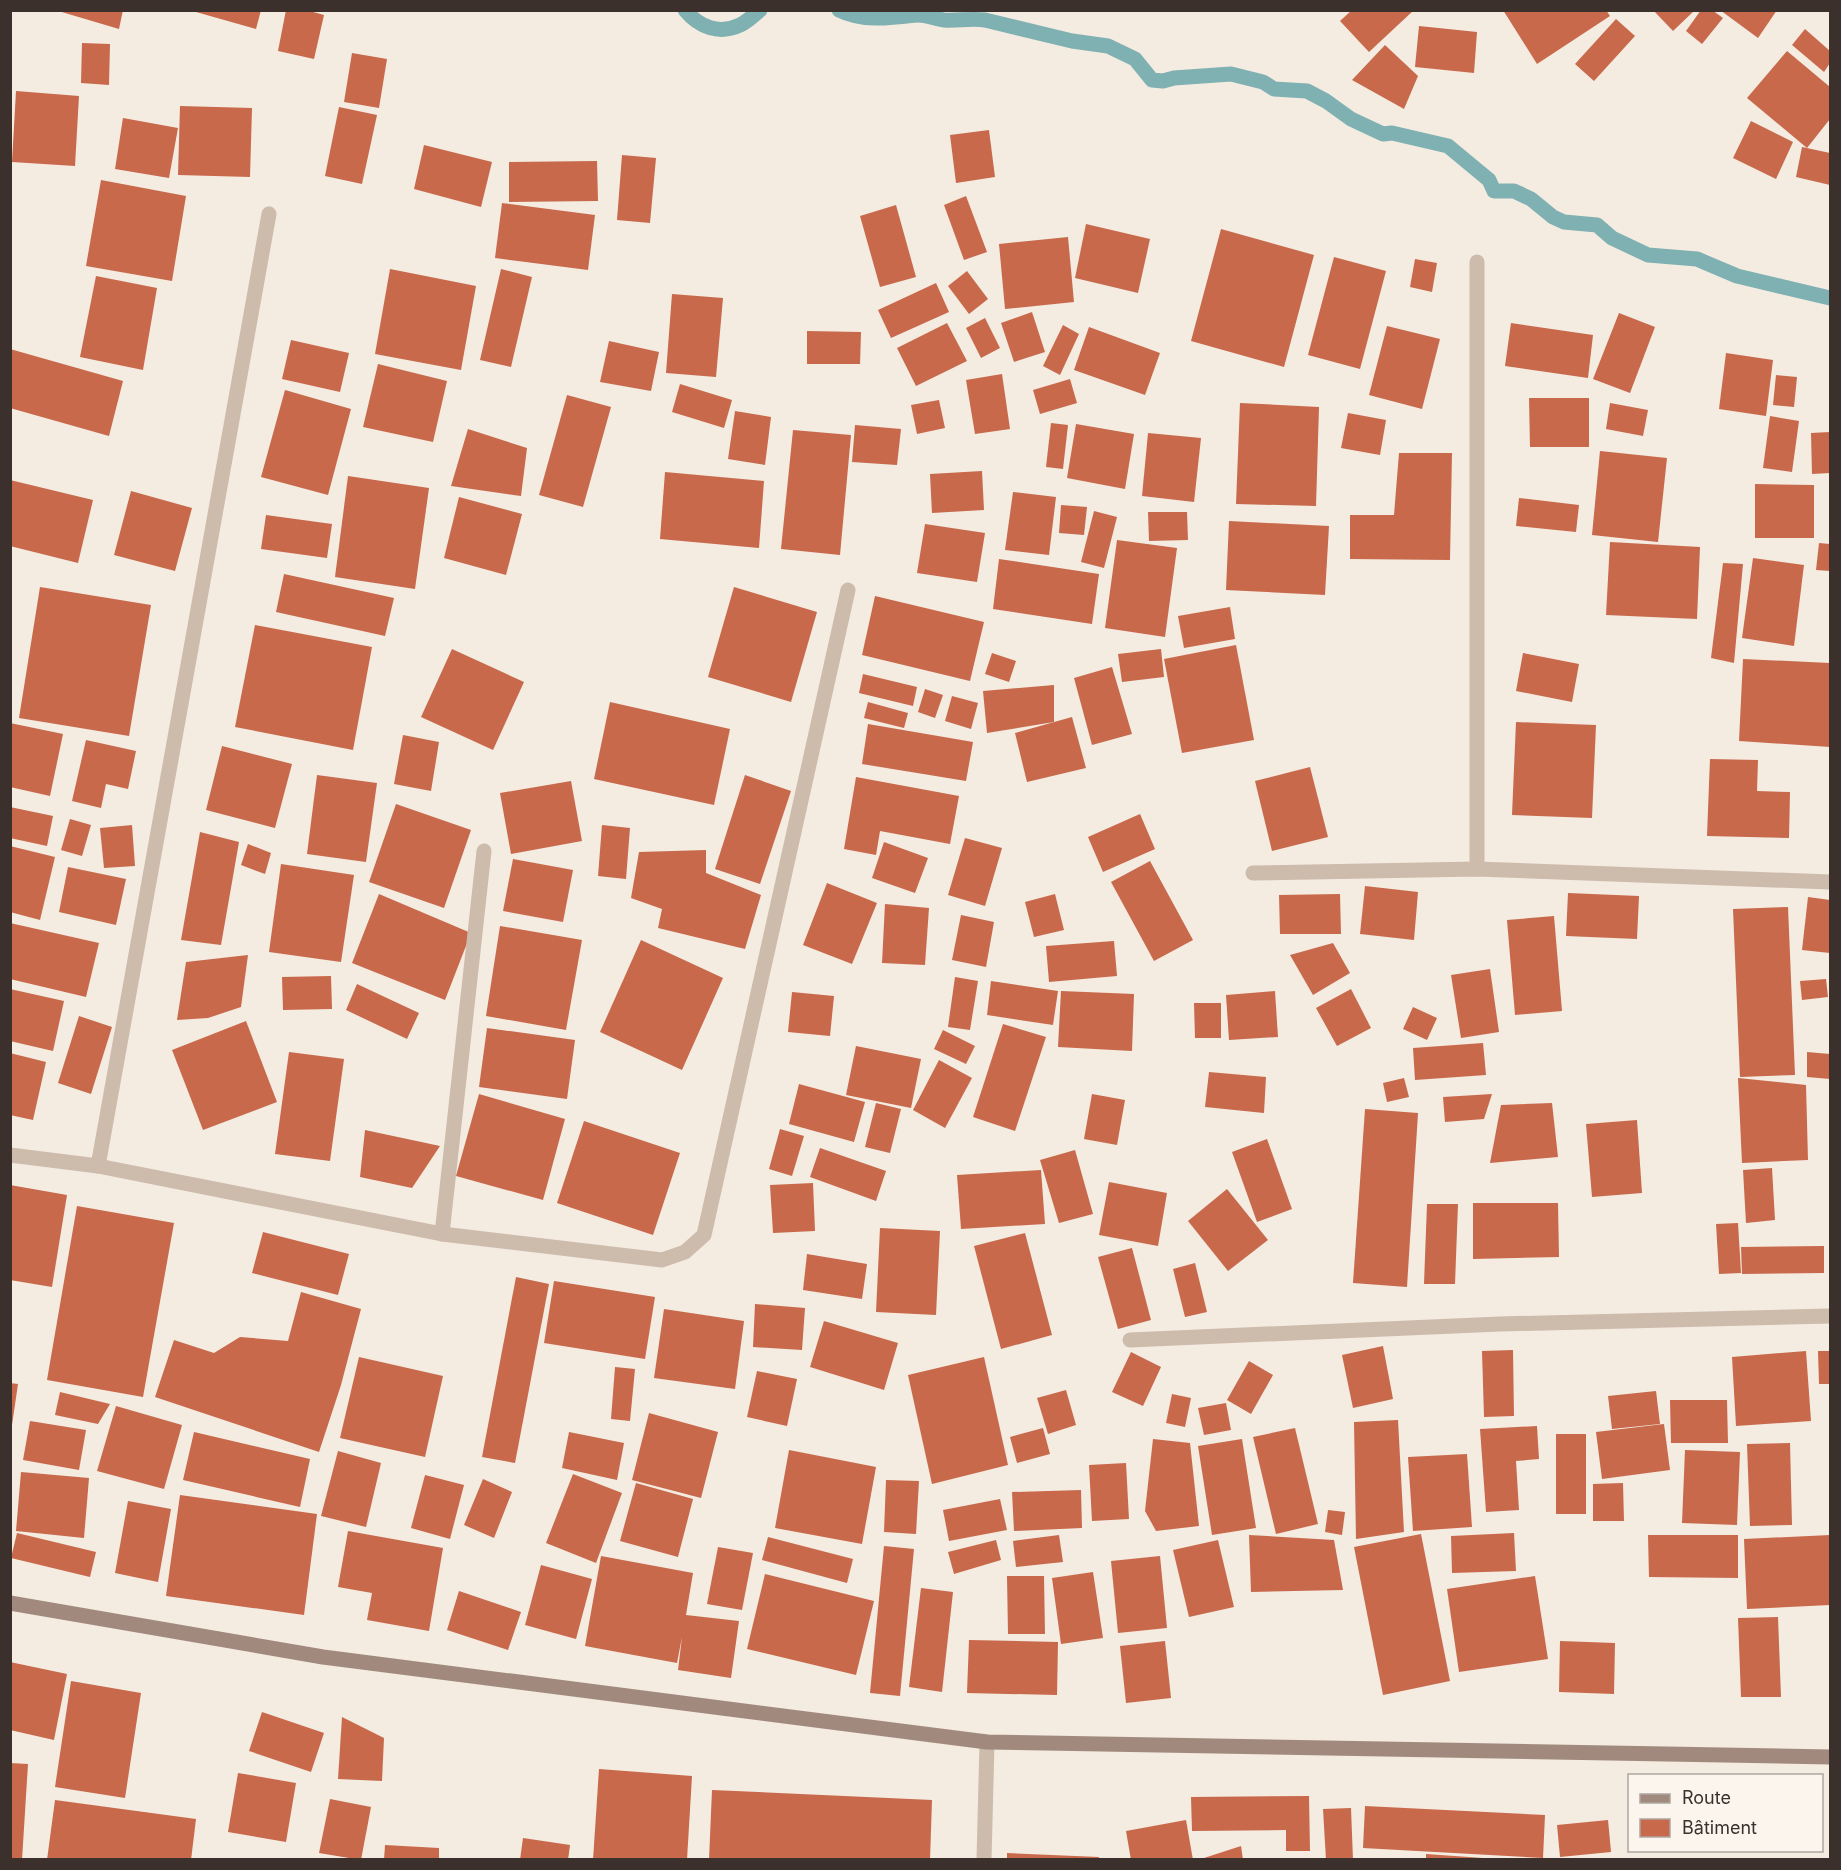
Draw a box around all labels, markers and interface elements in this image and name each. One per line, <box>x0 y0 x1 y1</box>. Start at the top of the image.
legend <box>1628 1774 1823 1852</box>
text: Route <box>1682 1787 1731 1808</box>
text: Bâtiment <box>1682 1817 1757 1838</box>

